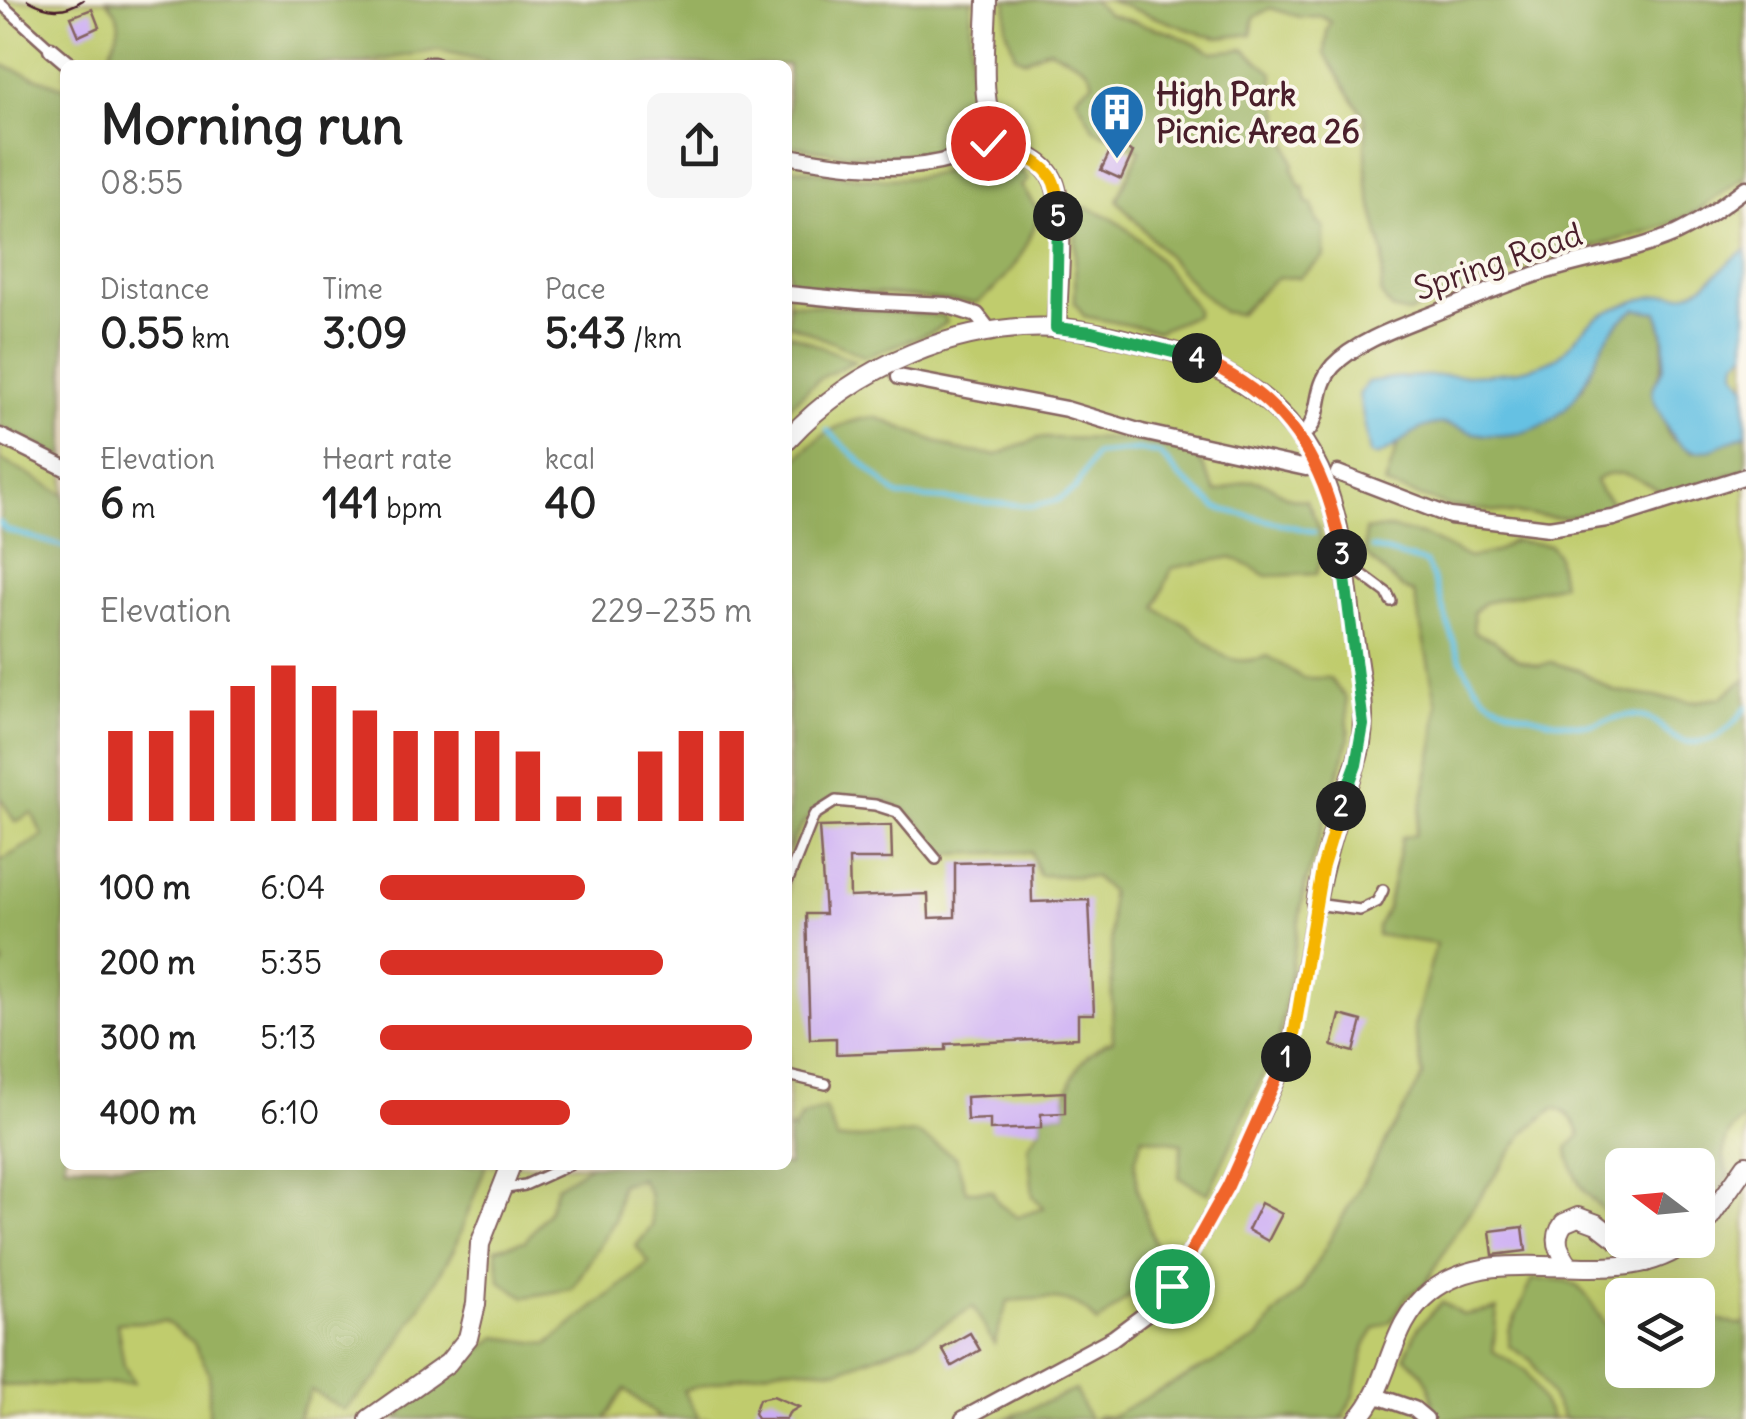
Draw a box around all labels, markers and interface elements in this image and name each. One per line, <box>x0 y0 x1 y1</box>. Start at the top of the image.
place label: High Park Picnic Area 26 <box>1156 74 1360 152</box>
building icon: High Park Picnic Area 26 <box>1087 82 1147 161</box>
text: Morning run <box>100 90 404 159</box>
button: share <box>647 93 752 198</box>
pin <box>946 101 1031 186</box>
icon: check <box>961 116 1016 171</box>
text: 08:55 <box>100 162 184 203</box>
pin: 5 <box>1033 191 1083 241</box>
text: 5 <box>1050 198 1066 234</box>
street label: Spring Road <box>1408 213 1588 309</box>
text: Distance <box>100 271 209 307</box>
text: Time <box>322 271 383 307</box>
text: Pace <box>545 271 606 307</box>
text: 0.55 <box>100 307 185 359</box>
text: 3:09 <box>322 307 407 359</box>
text: 5:43 <box>545 307 626 359</box>
text: km <box>185 320 230 356</box>
text: /km <box>626 320 682 356</box>
pin: 4 <box>1172 333 1222 383</box>
text: 4 <box>1189 340 1205 376</box>
text: Elevation <box>100 441 215 477</box>
text: Heart rate <box>322 441 452 477</box>
text: kcal <box>545 441 595 477</box>
text: 6 <box>100 477 124 529</box>
text: 141 <box>322 477 380 529</box>
text: 40 <box>545 477 597 529</box>
text: m <box>124 490 155 526</box>
text: bpm <box>380 490 442 526</box>
pin: 3 <box>1317 529 1367 579</box>
text: 3 <box>1334 536 1350 572</box>
text: Elevation <box>100 590 231 631</box>
text: 229–235 m <box>591 590 752 631</box>
pin: 2 <box>1316 781 1366 831</box>
text: 2 <box>1333 788 1349 824</box>
text: 100 m <box>100 867 191 908</box>
text: 6:04 <box>260 867 325 908</box>
text: 200 m <box>100 942 195 983</box>
text: 5:35 <box>260 942 322 983</box>
text: 300 m <box>100 1017 196 1058</box>
text: 5:13 <box>260 1017 317 1058</box>
pin: 1 <box>1261 1032 1311 1082</box>
text: 1 <box>1280 1039 1292 1075</box>
text: 400 m <box>100 1092 196 1133</box>
text: 6:10 <box>260 1092 319 1133</box>
north arrow <box>1605 1148 1715 1258</box>
map controls <box>1605 1148 1715 1388</box>
pin <box>1130 1244 1215 1329</box>
icon: arrive <box>1145 1259 1200 1314</box>
button: layers <box>1605 1278 1715 1388</box>

